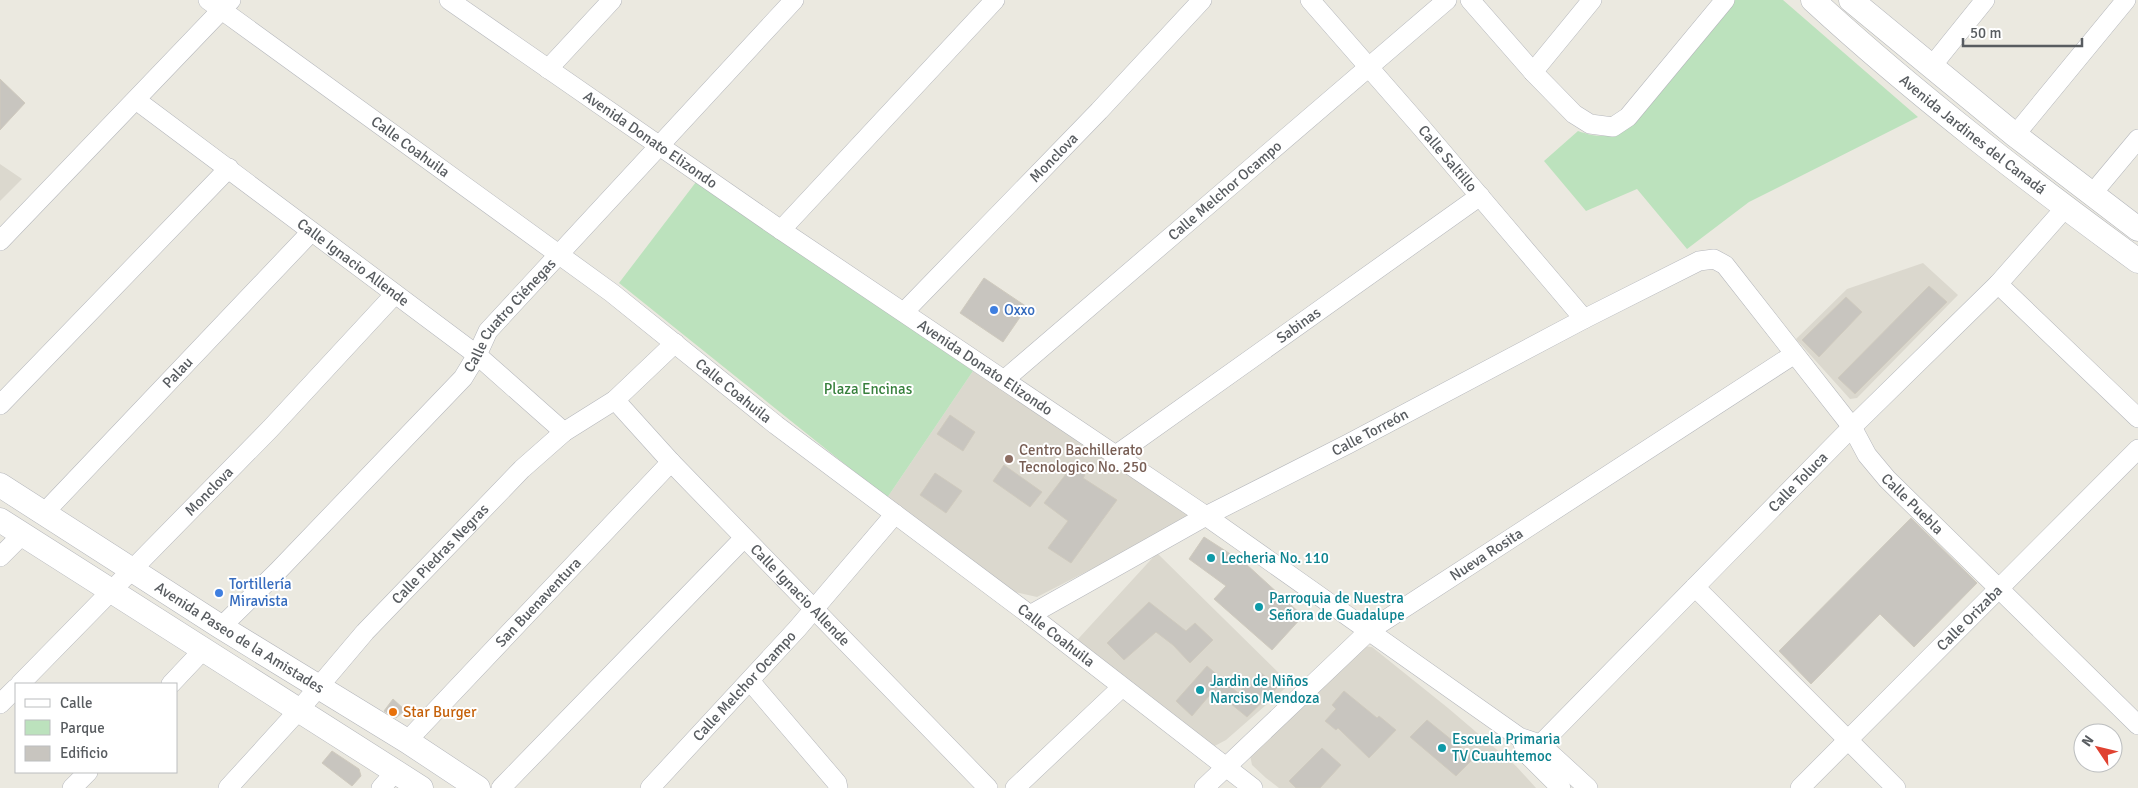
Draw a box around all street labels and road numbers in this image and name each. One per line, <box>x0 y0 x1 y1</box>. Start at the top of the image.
street label: Avenida Jardines del Canadá <box>1896 71 2050 198</box>
street label: Avenida Donato Elizondo <box>580 87 721 192</box>
street label: Calle Coahuila <box>368 112 453 181</box>
street label: Calle Saltillo <box>1414 121 1481 196</box>
street label: Monclova <box>1026 129 1082 186</box>
street label: Calle Melchor Ocampo <box>1164 137 1286 244</box>
street label: Calle Ignacio Allende <box>294 215 413 310</box>
street label: Calle Cuatro Ciénegas <box>460 254 560 375</box>
street label: Sabinas <box>1273 303 1325 347</box>
street label: Avenida Donato Elizondo <box>914 316 1056 419</box>
street label: Palau <box>159 353 197 392</box>
street label: Calle Coahuila <box>692 355 775 427</box>
street label: Calle Torreón <box>1329 405 1411 460</box>
street label: Calle Toluca <box>1765 448 1831 516</box>
street label: Monclova <box>181 463 237 519</box>
street label: Calle Puebla <box>1878 469 1947 538</box>
street label: Calle Piedras Negras <box>388 500 493 608</box>
street label: Nueva Rosita <box>1446 524 1526 585</box>
street label: Calle Ignacio Allende <box>747 540 854 650</box>
street label: San Buenaventura <box>492 554 585 651</box>
street label: Avenida Paseo de la Amistades <box>152 578 328 697</box>
street label: Calle Orizaba <box>1933 581 2006 655</box>
street label: Calle Coahuila <box>1014 600 1098 671</box>
street label: Calle Melchor Ocampo <box>689 627 800 745</box>

